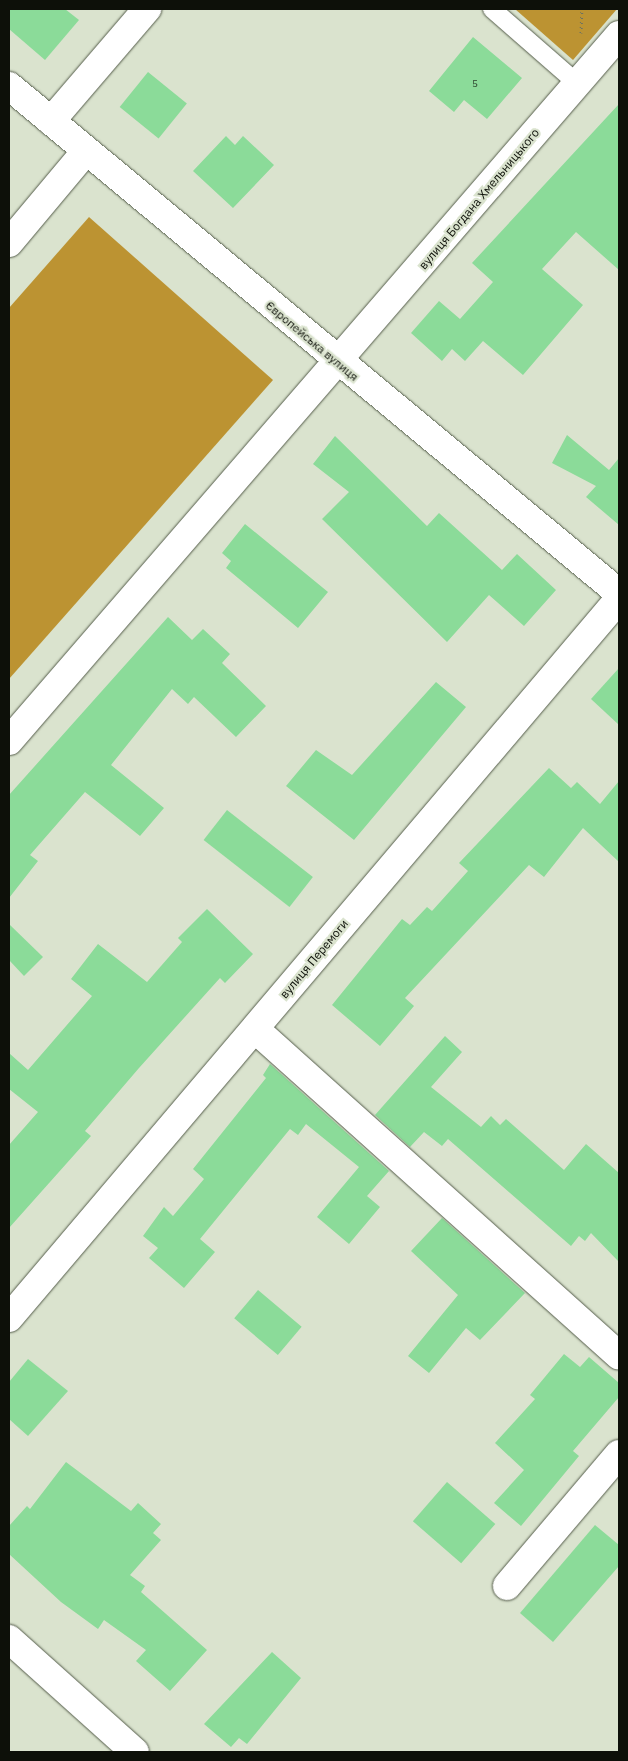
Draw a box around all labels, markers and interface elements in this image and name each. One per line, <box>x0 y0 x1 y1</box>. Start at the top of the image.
house number: 5 <box>472 78 478 90</box>
street label: вулиця Богдана Хмельницького <box>416 126 542 272</box>
street label: Європейська вулиця <box>263 298 361 384</box>
street label: вулиця Перемоги <box>277 917 351 1001</box>

